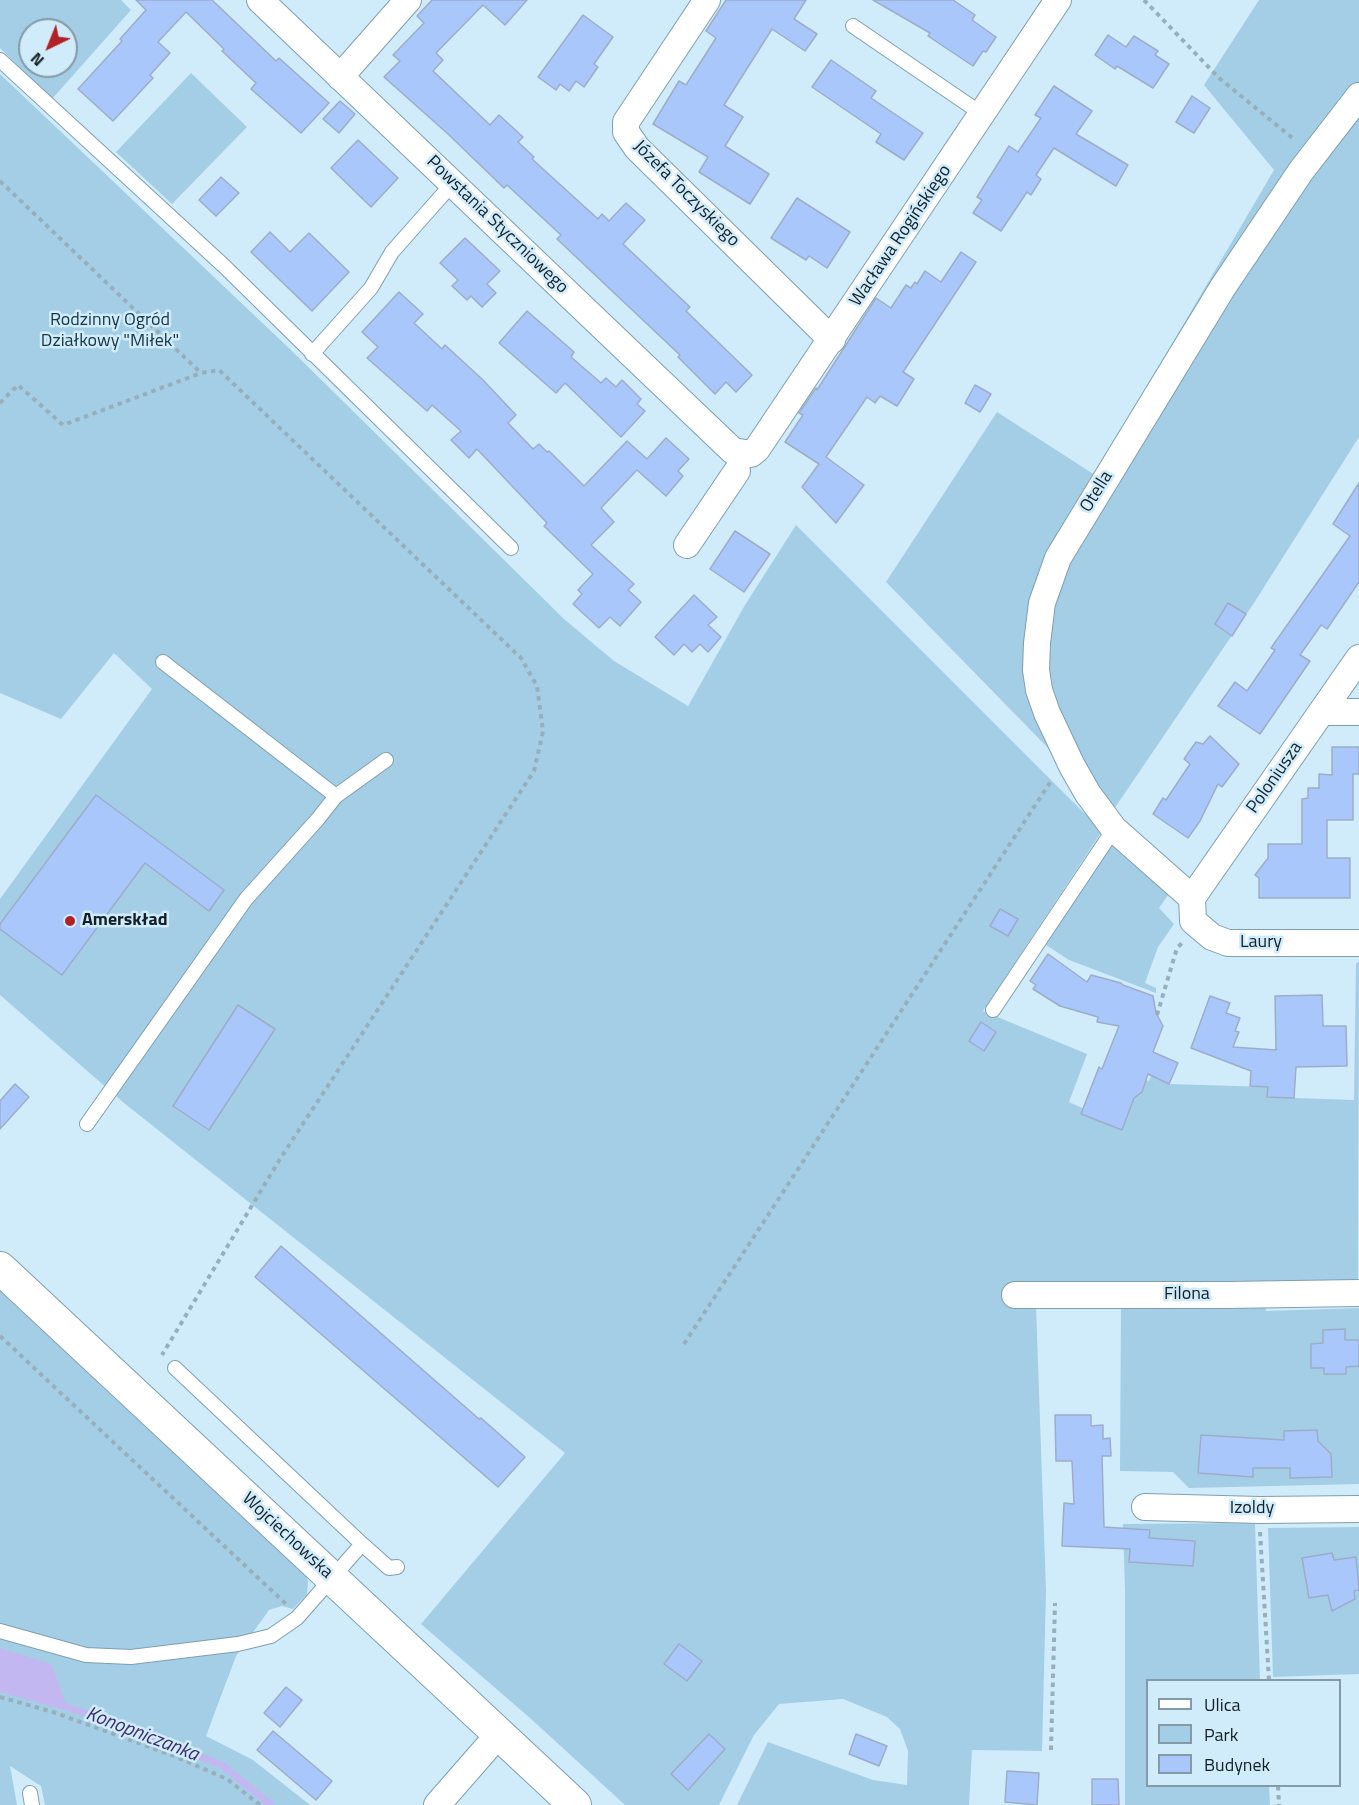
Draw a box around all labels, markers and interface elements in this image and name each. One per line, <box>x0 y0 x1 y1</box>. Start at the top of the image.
north arrow <box>18 18 78 78</box>
text: N <box>25 47 49 72</box>
street label: Józefa Toczyskiego <box>628 136 744 252</box>
street label: Powstania Styczniowego <box>422 152 572 298</box>
street label: Wacława Rogińskiego <box>846 161 956 311</box>
park label: Rodzinny Ogród Działkowy "Miłek" <box>41 310 179 352</box>
street label: Otella <box>1076 467 1118 517</box>
street label: Poloniusza <box>1242 738 1308 818</box>
place label: Amerskład <box>82 910 168 932</box>
marker: Amerskład <box>63 914 77 928</box>
street label: Laury <box>1240 932 1282 954</box>
street label: Filona <box>1164 1284 1210 1306</box>
street label: Wojciechowska <box>237 1488 337 1584</box>
street label: Izoldy <box>1230 1498 1274 1520</box>
legend <box>1146 1679 1341 1787</box>
text: Ulica <box>1204 1691 1241 1718</box>
water label: Konopniczanka <box>82 1703 202 1767</box>
text: Park <box>1204 1721 1238 1748</box>
text: Budynek <box>1204 1751 1270 1778</box>

